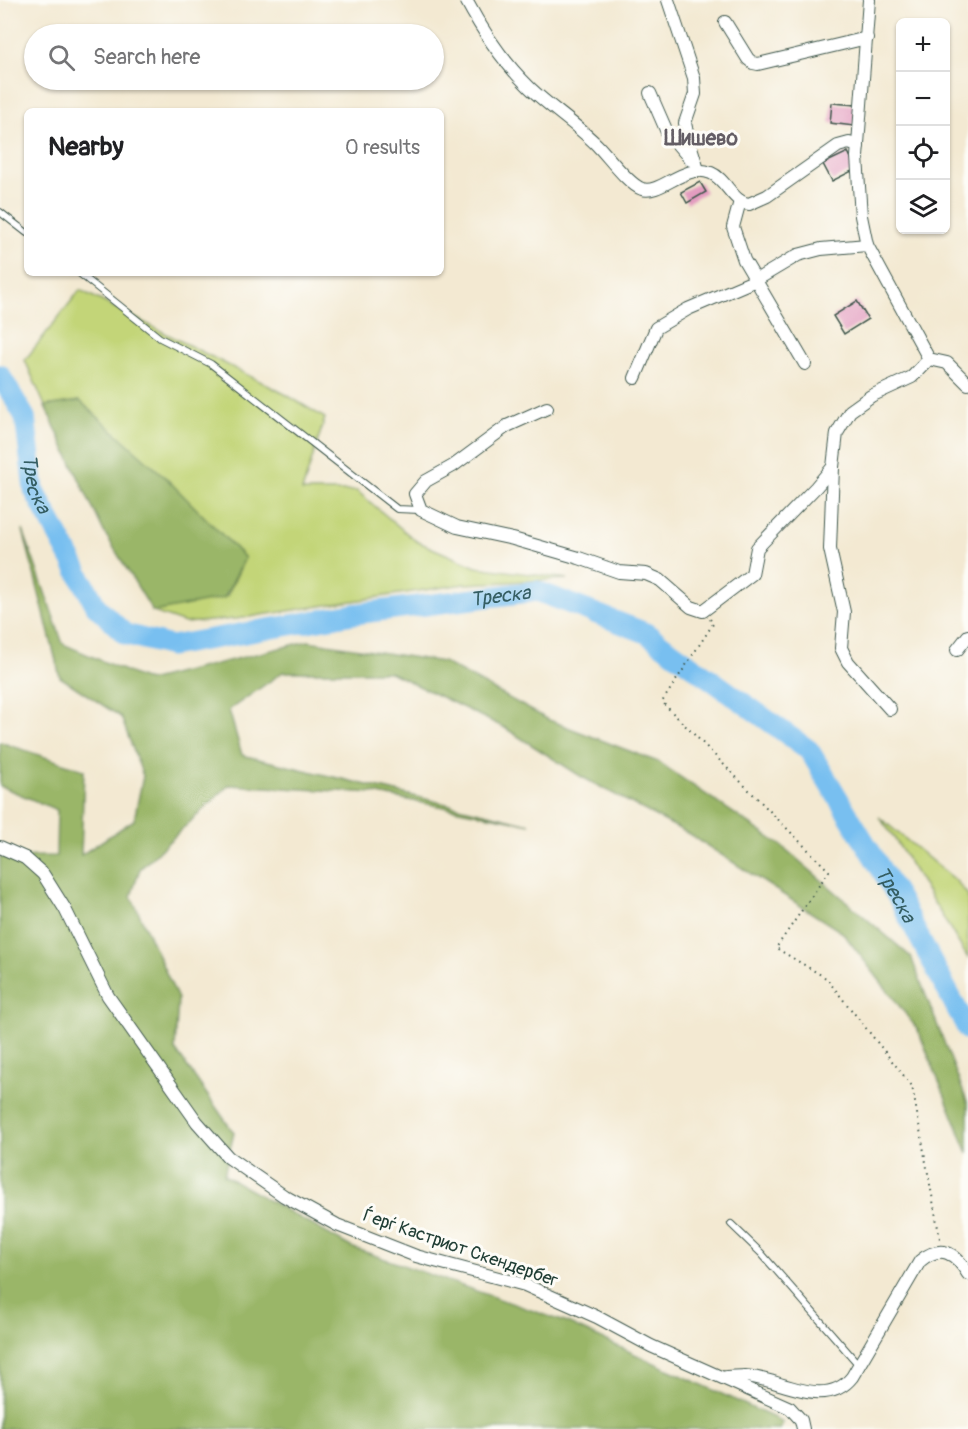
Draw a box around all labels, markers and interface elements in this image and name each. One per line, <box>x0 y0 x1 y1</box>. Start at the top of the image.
map controls <box>896 18 950 234</box>
button: + <box>896 18 950 72</box>
search box <box>24 24 444 90</box>
icon: search <box>45 41 78 74</box>
text: Search here <box>93 43 200 71</box>
button: − <box>896 72 950 126</box>
district label: Шишево <box>663 125 738 152</box>
button: locate <box>896 126 950 180</box>
text: Nearby <box>48 131 124 163</box>
text: 0 results <box>345 135 420 160</box>
button: layers <box>896 180 950 234</box>
water label: Треска <box>17 453 57 519</box>
water label: Треска <box>469 579 533 612</box>
water label: Треска <box>870 862 922 928</box>
street label: Ѓерѓ Кастриот Скендербег <box>359 1204 561 1292</box>

